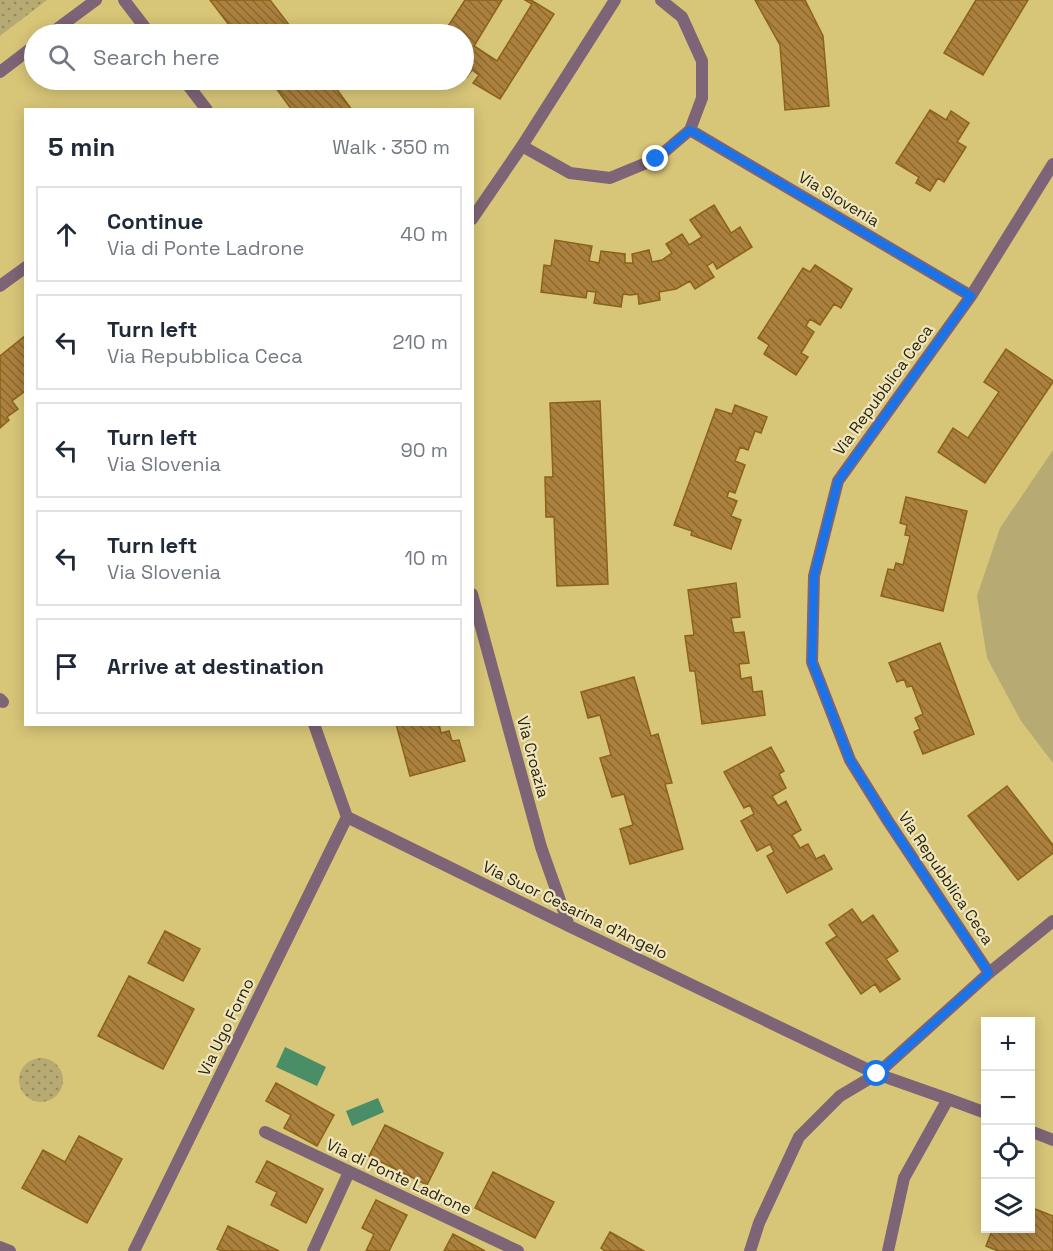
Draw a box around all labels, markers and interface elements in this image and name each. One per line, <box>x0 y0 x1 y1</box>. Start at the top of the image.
search box <box>24 24 474 90</box>
icon: search <box>45 41 78 74</box>
text: Search here <box>93 43 220 71</box>
text: 5 min <box>48 130 115 164</box>
text: Walk · 350 m <box>332 134 450 160</box>
route end <box>642 145 668 171</box>
street label: Via Slovenia <box>795 167 883 231</box>
text: Continue <box>107 207 203 235</box>
icon: ahead <box>50 218 83 251</box>
text: 40 m <box>400 221 448 247</box>
text: Via di Ponte Ladrone <box>107 235 304 261</box>
text: Turn left <box>107 315 197 343</box>
street label: Via Repubblica Ceca <box>828 320 938 460</box>
icon: left <box>50 326 83 359</box>
text: 210 m <box>392 329 448 355</box>
text: Via Repubblica Ceca <box>107 343 303 369</box>
text: Turn left <box>107 423 197 451</box>
icon: left <box>50 434 83 467</box>
text: 90 m <box>401 437 448 463</box>
text: Via Slovenia <box>107 451 221 477</box>
text: Turn left <box>107 531 197 559</box>
icon: left <box>50 542 83 575</box>
text: 10 m <box>404 545 448 571</box>
text: Via Slovenia <box>107 559 221 585</box>
icon: arrive <box>50 650 83 683</box>
text: Arrive at destination <box>107 652 324 680</box>
street label: Via Croazia <box>512 714 554 800</box>
street label: Via Repubblica Ceca <box>893 807 999 949</box>
street label: Via Suor Cesarina d'Angelo <box>479 856 671 964</box>
street label: Via Ugo Forno <box>193 975 259 1079</box>
map controls <box>981 1017 1035 1233</box>
button: + <box>981 1017 1035 1071</box>
route start <box>863 1060 889 1086</box>
button: − <box>981 1071 1035 1125</box>
button: locate <box>981 1125 1035 1179</box>
street label: Via di Ponte Ladrone <box>323 1134 475 1220</box>
button: layers <box>981 1179 1035 1233</box>

